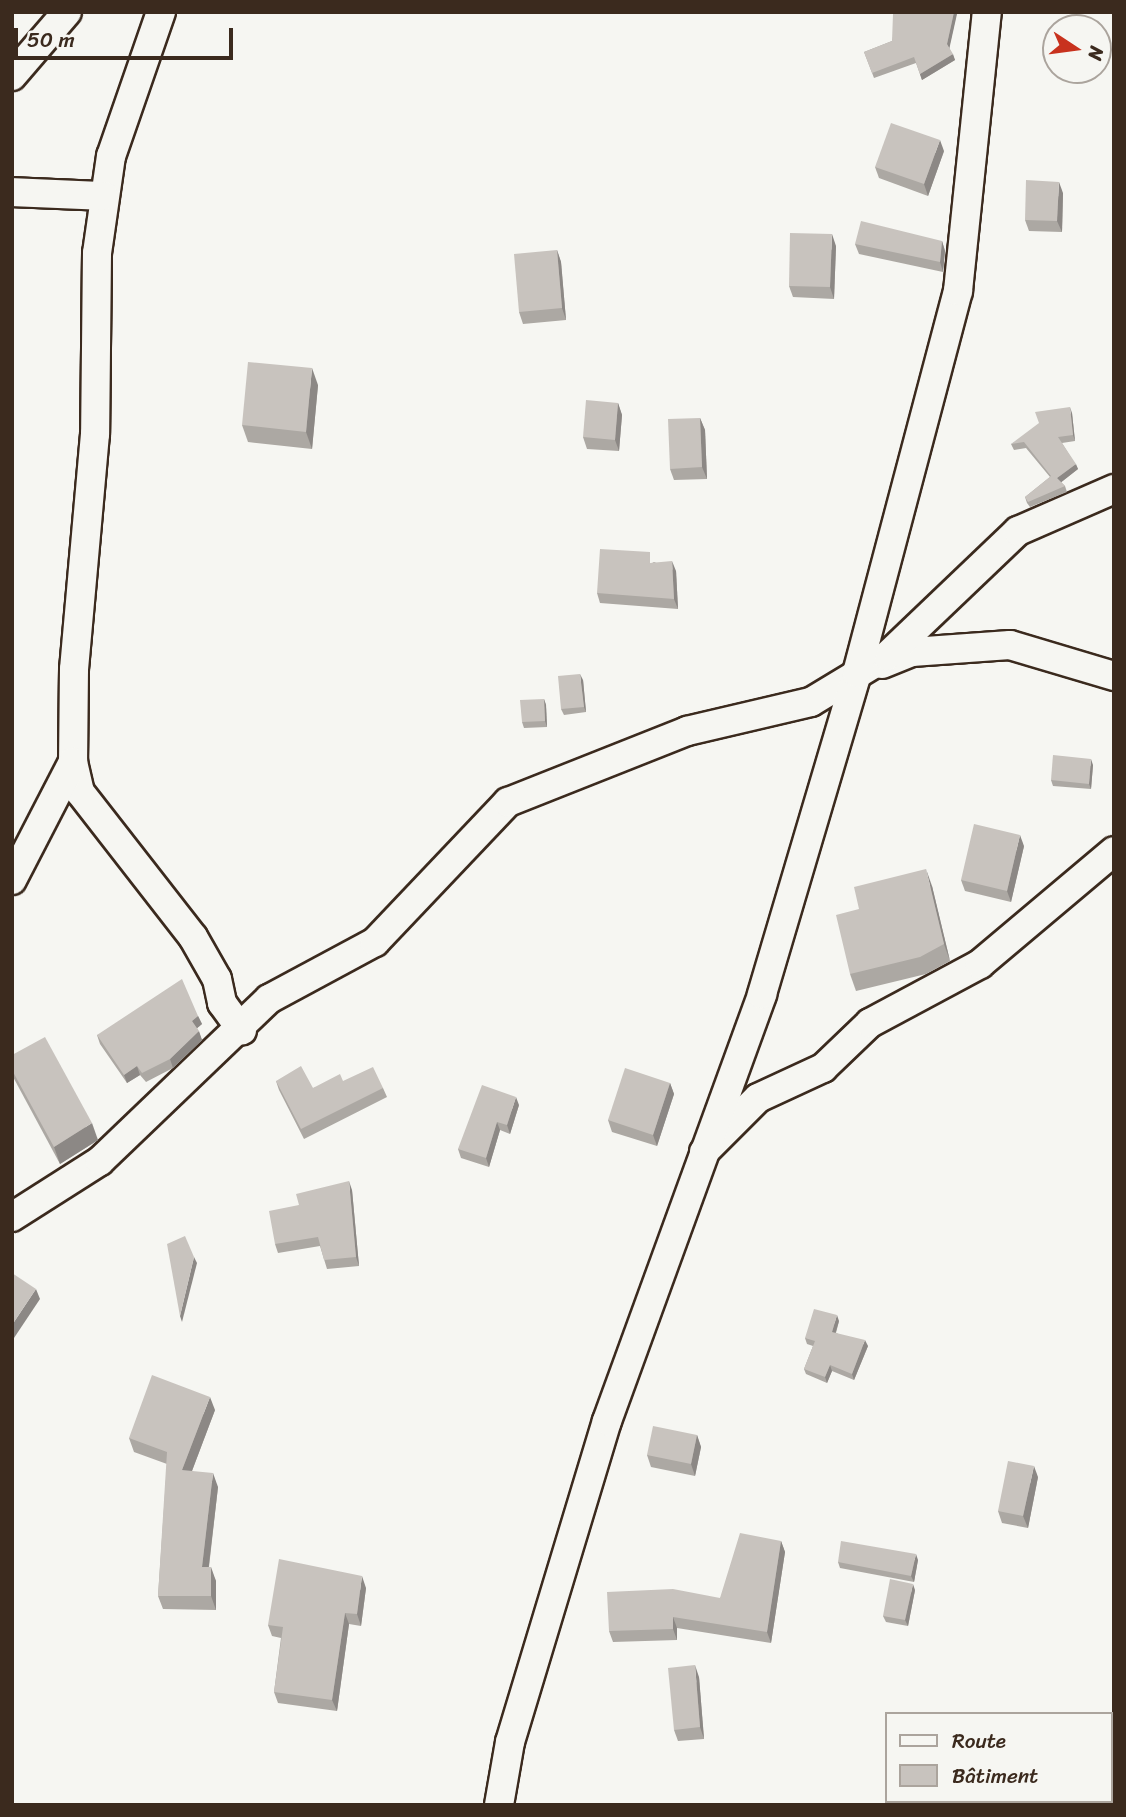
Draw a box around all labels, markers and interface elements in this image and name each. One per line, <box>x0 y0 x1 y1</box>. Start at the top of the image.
scale bar <box>18 14 236 58</box>
north arrow <box>1042 14 1112 84</box>
text: 50 m <box>27 21 75 59</box>
text: N <box>1078 43 1114 64</box>
legend <box>884 1712 1112 1803</box>
text: Route <box>952 1722 1006 1760</box>
text: Bâtiment <box>952 1757 1038 1795</box>

